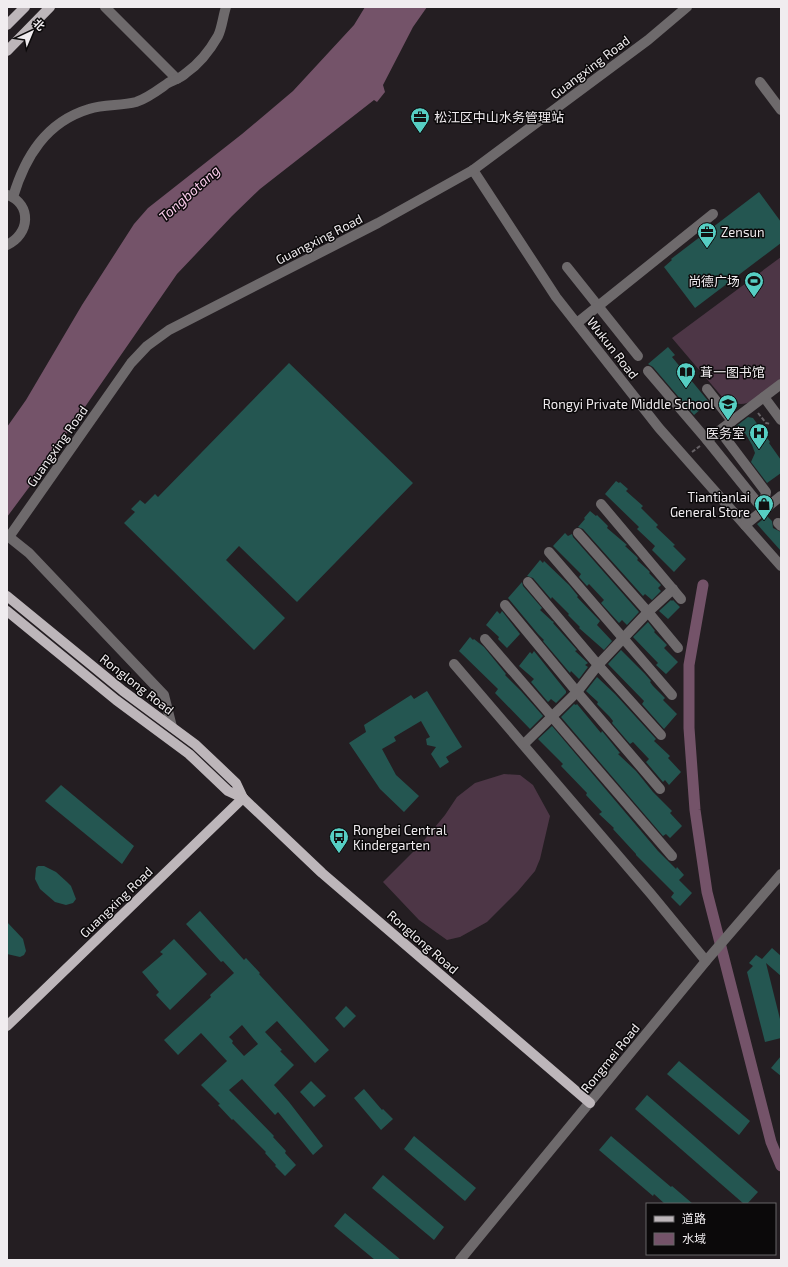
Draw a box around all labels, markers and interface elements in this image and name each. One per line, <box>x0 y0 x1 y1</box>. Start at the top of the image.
north arrow <box>12 12 52 52</box>
text: 北 <box>31 16 48 33</box>
street label: Guangxing Road <box>547 32 633 102</box>
office icon: 松江区中山水务管理站 <box>409 106 431 134</box>
place label: 松江区中山水务管理站 <box>434 109 564 125</box>
water label: Tongbotang <box>155 161 223 225</box>
street label: Guangxing Road <box>273 210 365 268</box>
office icon: Zensun <box>696 221 718 249</box>
place label: Zensun <box>721 224 764 240</box>
sports icon: 尚德广场 <box>743 270 765 298</box>
place label: 尚德广场 <box>688 273 740 289</box>
street label: Wukun Road <box>584 314 642 382</box>
library icon: 茸一图书馆 <box>675 361 697 389</box>
place label: 茸一图书馆 <box>700 364 765 380</box>
school or university icon: Rongyi Private Middle School <box>717 393 739 421</box>
place label: Rongyi Private Middle School <box>543 396 714 412</box>
street label: Guangxing Road <box>23 402 91 490</box>
hospital icon: 医务室 <box>748 422 770 450</box>
place label: 医务室 <box>706 425 745 441</box>
place label: Tiantianlai General Store <box>670 489 750 520</box>
shop icon: Tiantianlai General Store <box>753 493 775 521</box>
street label: Ronglong Road <box>97 650 177 718</box>
place label: Rongbei Central Kindergarten <box>353 822 447 853</box>
bus stop icon: Rongbei Central Kindergarten <box>328 826 350 854</box>
street label: Guangxing Road <box>76 863 156 941</box>
street label: Ronglong Road <box>384 907 462 977</box>
street label: Rongmei Road <box>577 1020 643 1096</box>
legend <box>646 1203 776 1255</box>
text: 道路 <box>682 1211 706 1225</box>
text: 水域 <box>682 1231 706 1245</box>

